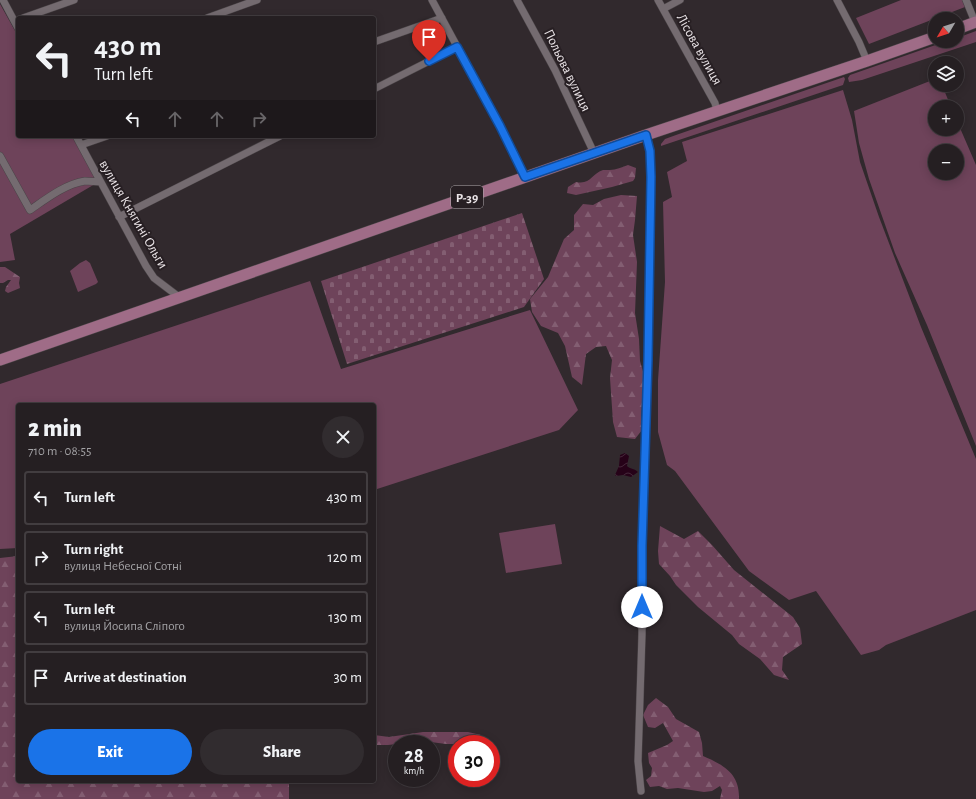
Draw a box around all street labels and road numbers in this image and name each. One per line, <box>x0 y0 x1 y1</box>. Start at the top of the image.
street label: Лісова вулиця <box>674 12 724 87</box>
street label: Польова вулиця <box>541 27 593 114</box>
street label: вулиця Княгині Ольги <box>96 158 170 271</box>
road number: Р-39 <box>451 186 483 208</box>

